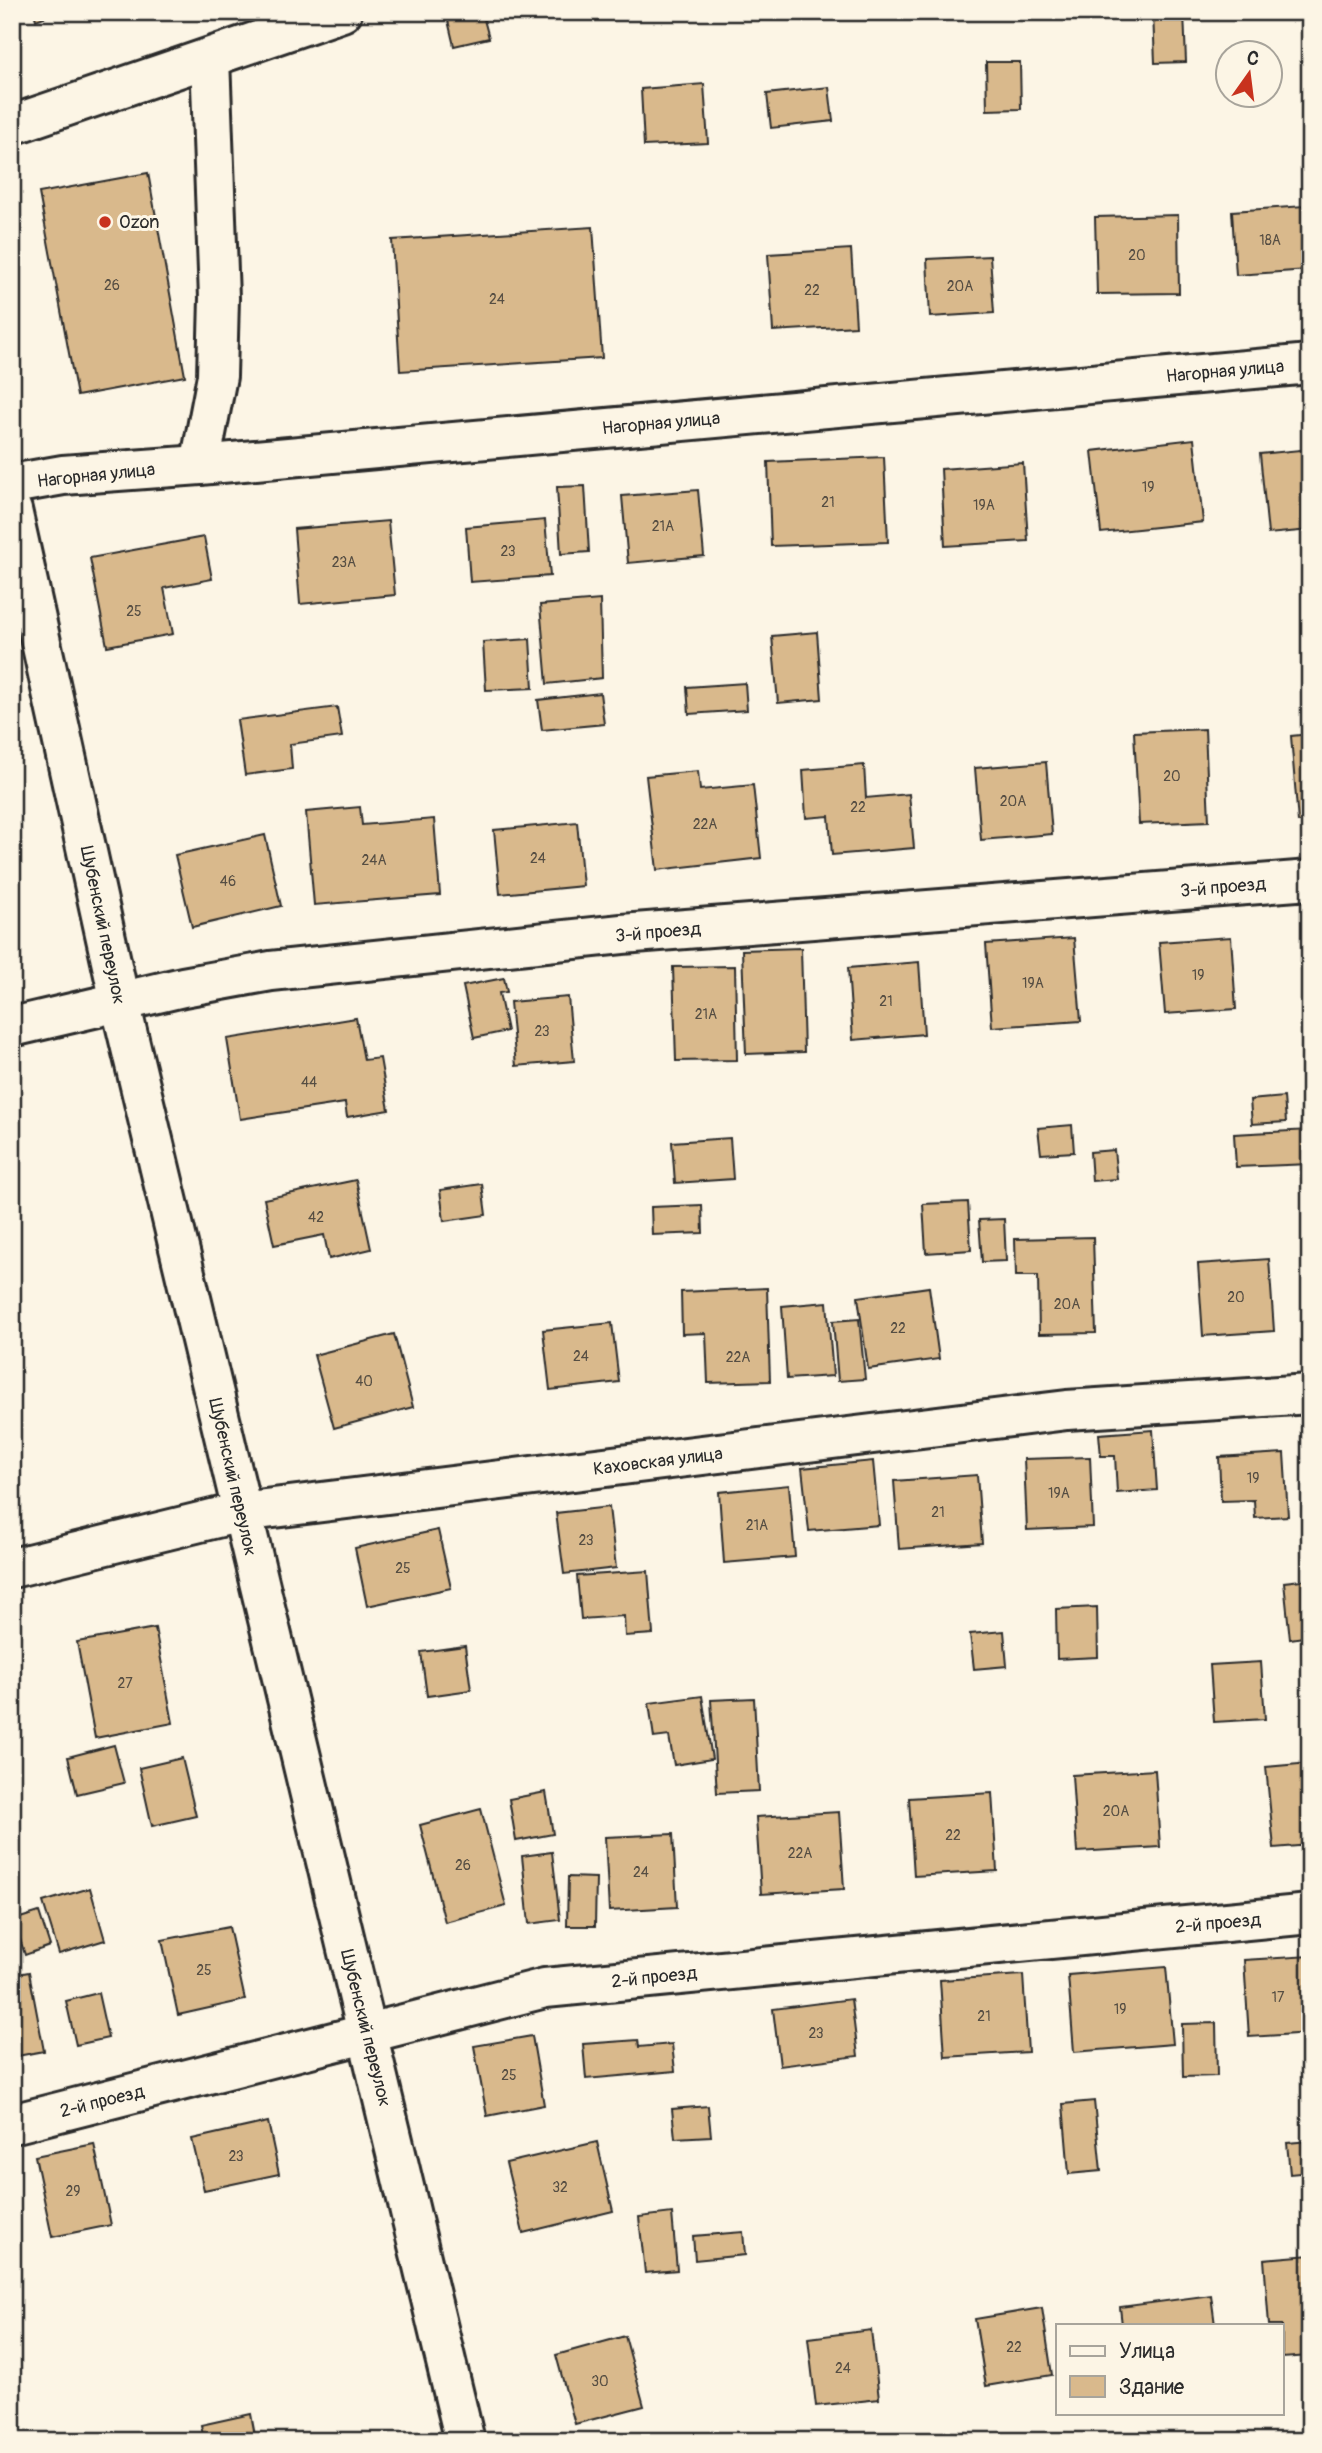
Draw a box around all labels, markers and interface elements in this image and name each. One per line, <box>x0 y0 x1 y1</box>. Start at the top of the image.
north arrow <box>1214 38 1284 108</box>
text: С <box>1244 45 1262 72</box>
place label: Ozon <box>119 211 159 234</box>
marker: Ozon <box>97 214 113 230</box>
house number: 18А <box>1259 232 1281 249</box>
house number: 20 <box>1128 247 1146 264</box>
house number: 26 <box>104 277 120 294</box>
house number: 20А <box>947 278 973 295</box>
house number: 22 <box>804 282 820 299</box>
house number: 24 <box>489 291 505 308</box>
street label: Нагорная улица <box>1165 355 1285 388</box>
street label: Нагорная улица <box>601 407 721 440</box>
street label: Нагорная улица <box>36 458 156 493</box>
house number: 19 <box>1142 479 1154 496</box>
house number: 21 <box>821 494 835 511</box>
house number: 19А <box>973 497 995 514</box>
house number: 21А <box>652 518 674 535</box>
house number: 23 <box>500 543 516 560</box>
house number: 23А <box>332 554 356 571</box>
house number: 25 <box>126 603 142 620</box>
house number: 20 <box>1163 768 1181 785</box>
house number: 20А <box>1000 793 1026 810</box>
house number: 22 <box>850 799 866 816</box>
house number: 22А <box>693 816 717 833</box>
street label: Шубенский переулок <box>75 844 131 1006</box>
house number: 24 <box>530 850 546 867</box>
house number: 24А <box>361 852 387 869</box>
street label: 3-й проезд <box>1179 872 1267 903</box>
house number: 46 <box>220 873 236 890</box>
street label: 3-й проезд <box>614 917 702 948</box>
house number: 19 <box>1192 967 1204 984</box>
house number: 19А <box>1022 975 1044 992</box>
house number: 21 <box>879 993 893 1010</box>
house number: 21А <box>695 1006 717 1023</box>
house number: 23 <box>534 1023 550 1040</box>
house number: 44 <box>301 1074 317 1091</box>
house number: 42 <box>308 1209 324 1226</box>
house number: 20 <box>1227 1289 1245 1306</box>
house number: 20А <box>1054 1296 1080 1313</box>
house number: 22 <box>890 1320 906 1337</box>
house number: 24 <box>573 1348 589 1365</box>
house number: 22А <box>726 1349 750 1366</box>
house number: 40 <box>355 1373 373 1390</box>
street label: Шубенский переулок <box>203 1396 262 1558</box>
street label: Каховская улица <box>592 1442 724 1481</box>
house number: 19 <box>1247 1470 1259 1487</box>
house number: 19А <box>1048 1485 1070 1502</box>
house number: 21 <box>931 1504 945 1521</box>
house number: 21А <box>746 1517 768 1534</box>
house number: 23 <box>578 1532 594 1549</box>
house number: 25 <box>395 1560 411 1577</box>
house number: 27 <box>117 1675 133 1692</box>
house number: 20А <box>1103 1803 1129 1820</box>
house number: 22 <box>945 1827 961 1844</box>
house number: 22А <box>788 1845 812 1862</box>
house number: 26 <box>455 1857 471 1874</box>
house number: 24 <box>633 1864 649 1881</box>
street label: 2-й проезд <box>1174 1908 1262 1939</box>
street label: Шубенский переулок <box>335 1947 396 2109</box>
house number: 25 <box>196 1962 212 1979</box>
street label: 2-й проезд <box>610 1962 698 1993</box>
house number: 17 <box>1272 1989 1285 2006</box>
house number: 19 <box>1114 2001 1126 2018</box>
house number: 21 <box>977 2008 991 2025</box>
house number: 23 <box>808 2025 824 2042</box>
house number: 25 <box>501 2067 517 2084</box>
street label: 2-й проезд <box>58 2080 147 2123</box>
house number: 23 <box>228 2148 244 2165</box>
house number: 32 <box>552 2179 568 2196</box>
house number: 29 <box>65 2183 81 2200</box>
legend <box>1056 2324 1284 2414</box>
text: Улица <box>1119 2338 1175 2365</box>
house number: 22 <box>1006 2339 1022 2356</box>
house number: 24 <box>835 2360 851 2377</box>
house number: 30 <box>591 2373 609 2390</box>
text: Здание <box>1119 2374 1185 2401</box>

